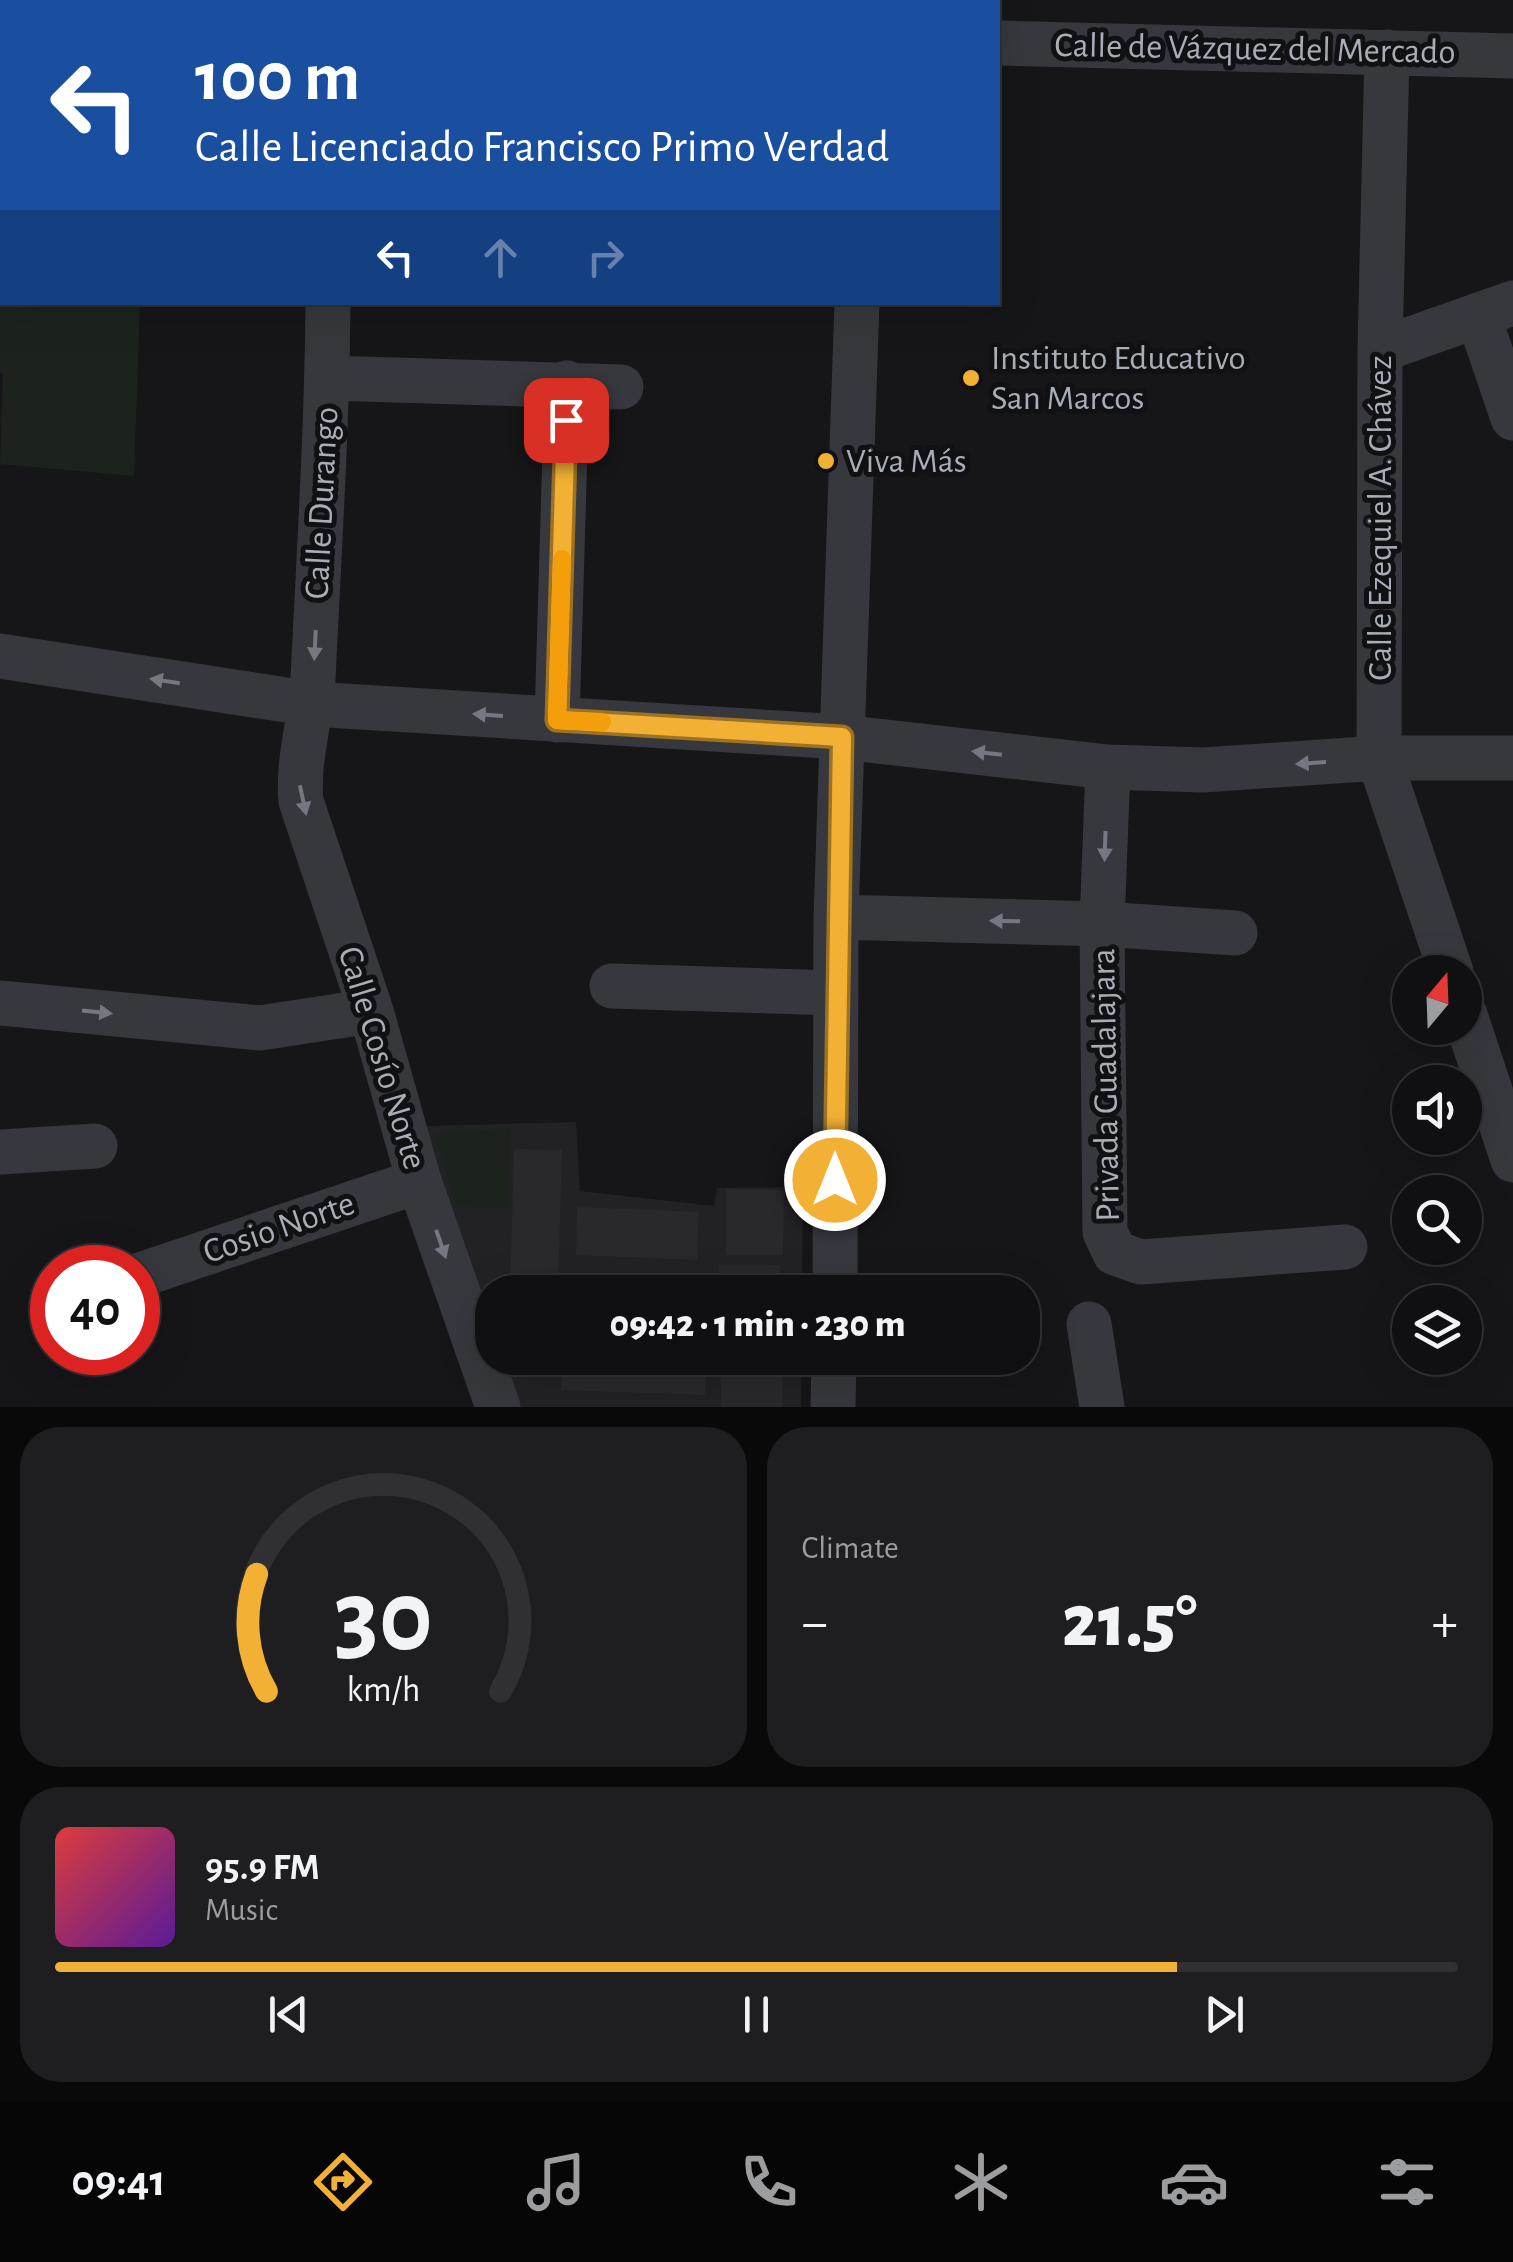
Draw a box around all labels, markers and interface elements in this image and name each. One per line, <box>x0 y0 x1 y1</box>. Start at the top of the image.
street label: Calle de Vázquez del Mercado <box>1054 28 1456 70</box>
icon: left <box>30 40 160 170</box>
text: 100 m <box>195 43 360 113</box>
text: Calle Licenciado Francisco Primo Verdad <box>195 125 889 170</box>
icon: left <box>368 230 423 285</box>
icon: ahead <box>473 230 528 285</box>
icon: right <box>578 230 633 285</box>
place label: Instituto Educativo San Marcos <box>991 341 1246 416</box>
street label: Calle Ezequiel A. Chávez <box>1363 355 1398 681</box>
marker: Instituto Educativo San Marcos <box>960 367 982 389</box>
pin <box>524 378 609 463</box>
icon: arrive <box>539 393 594 448</box>
street label: Calle Durango <box>299 406 345 600</box>
place label: Viva Más <box>846 444 967 479</box>
marker: Viva Más <box>815 450 837 472</box>
one-way arrow <box>306 629 322 661</box>
one-way arrow <box>149 673 181 689</box>
one-way arrow <box>472 707 504 723</box>
one-way arrow <box>970 745 1002 761</box>
one-way arrow <box>1294 755 1326 771</box>
one-way arrow <box>296 785 312 816</box>
one-way arrow <box>1097 830 1113 862</box>
one-way arrow <box>988 913 1020 929</box>
street label: Calle Cosío Norte <box>332 943 432 1173</box>
street label: Privada Guadalajara <box>1086 948 1126 1222</box>
north arrow <box>1392 955 1482 1045</box>
map controls <box>1392 955 1482 1375</box>
one-way arrow <box>82 1004 113 1020</box>
button: sound <box>1392 1065 1482 1155</box>
position arrow <box>783 1128 887 1232</box>
button: search <box>1392 1175 1482 1265</box>
street label: Cosio Norte <box>199 1186 359 1270</box>
one-way arrow <box>434 1229 449 1259</box>
speed limit sign: 40 <box>30 1245 160 1375</box>
button: layers <box>1392 1285 1482 1375</box>
text: 09:42 · 1 min · 230 m <box>610 1306 905 1344</box>
text: Climate <box>802 1532 899 1564</box>
text: 30 <box>334 1566 433 1670</box>
text: 21.5° <box>1062 1585 1197 1660</box>
text: − <box>802 1596 828 1651</box>
text: + <box>1432 1596 1458 1651</box>
text: km/h <box>346 1672 420 1708</box>
text: 95.9 FM <box>205 1849 320 1887</box>
text: Music <box>205 1894 278 1926</box>
icon: previous <box>261 1987 316 2042</box>
icon: pause <box>729 1987 784 2042</box>
icon: next <box>1197 1987 1252 2042</box>
icon: directions <box>308 2147 378 2217</box>
icon: music <box>521 2147 591 2217</box>
icon: phone <box>734 2147 804 2217</box>
icon: climate <box>946 2147 1016 2217</box>
icon: car <box>1159 2147 1229 2217</box>
icon: filters <box>1372 2147 1442 2217</box>
text: 09:41 <box>71 2159 166 2204</box>

